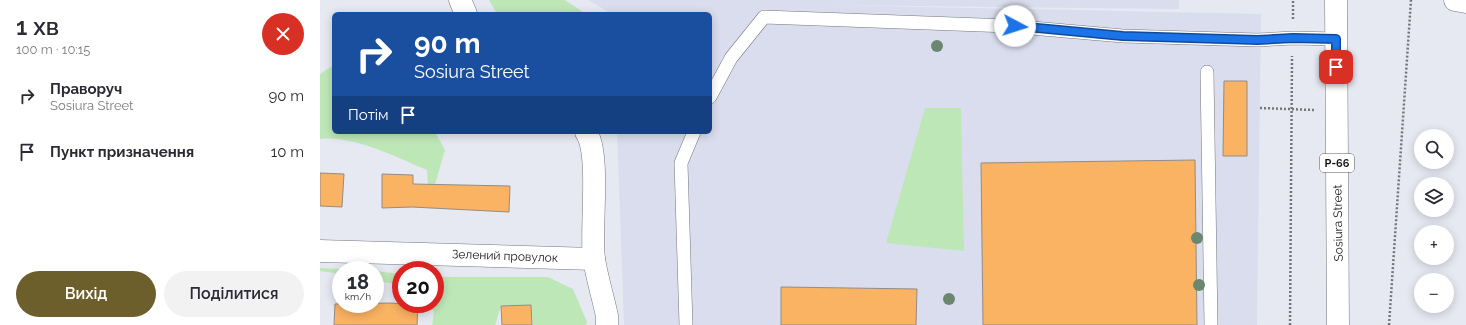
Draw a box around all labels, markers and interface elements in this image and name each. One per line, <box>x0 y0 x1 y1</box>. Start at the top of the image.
position arrow <box>994 5 1036 47</box>
text: 1 хв <box>16 12 59 41</box>
button: close <box>262 13 304 55</box>
text: 90 m <box>414 27 480 60</box>
icon: right <box>348 28 400 80</box>
text: 100 m · 10:15 <box>16 42 90 57</box>
pin <box>1319 50 1353 84</box>
icon: arrive <box>1325 56 1347 78</box>
text: Sosiura Street <box>414 61 530 82</box>
text: Праворуч <box>50 80 122 98</box>
icon: right <box>16 85 38 107</box>
text: 90 m <box>268 87 304 105</box>
text: Sosiura Street <box>50 98 133 113</box>
icon: arrive <box>397 104 419 126</box>
text: Потім <box>348 106 389 124</box>
map controls <box>1414 129 1454 313</box>
button: search <box>1414 129 1454 169</box>
icon: arrive <box>16 141 38 163</box>
text: Пункт призначення <box>50 143 194 161</box>
text: 10 m <box>271 143 304 161</box>
road number: Р-66 <box>1320 154 1354 172</box>
button: layers <box>1414 177 1454 217</box>
street label: Sosiura Street <box>1330 184 1346 262</box>
button: + <box>1414 225 1454 265</box>
street label: Зелений провулок <box>452 247 558 265</box>
speed limit sign: 20 <box>392 261 444 313</box>
text: 18 <box>347 270 369 294</box>
button: Вихід <box>16 271 156 317</box>
button: Поділитися <box>164 271 304 317</box>
button: − <box>1414 273 1454 313</box>
text: km/h <box>345 291 371 302</box>

